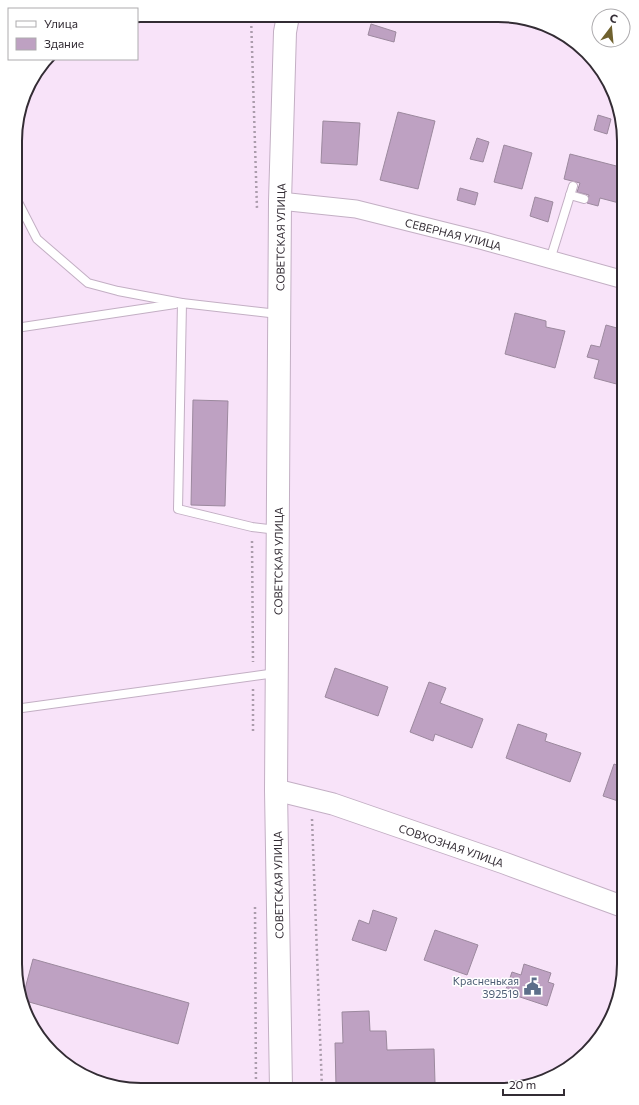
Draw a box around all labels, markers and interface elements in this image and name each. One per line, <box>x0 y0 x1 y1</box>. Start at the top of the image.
legend <box>8 8 138 60</box>
north arrow <box>591 8 631 48</box>
text: С <box>608 11 620 25</box>
text: Улица <box>44 16 78 30</box>
text: Здание <box>44 36 84 50</box>
street label: СОВЕТСКАЯ УЛИЦА <box>273 183 287 291</box>
street label: СЕВЕРНАЯ УЛИЦА <box>404 215 504 252</box>
street label: СОВЕТСКАЯ УЛИЦА <box>271 507 284 615</box>
street label: СОВХОЗНАЯ УЛИЦА <box>397 821 506 869</box>
street label: СОВЕТСКАЯ УЛИЦА <box>271 831 285 939</box>
place label: Красненькая 392519 <box>453 974 519 1000</box>
public building icon: Красненькая 392519 <box>522 976 542 996</box>
scale bar <box>503 1071 564 1097</box>
text: 20 m <box>509 1077 536 1091</box>

